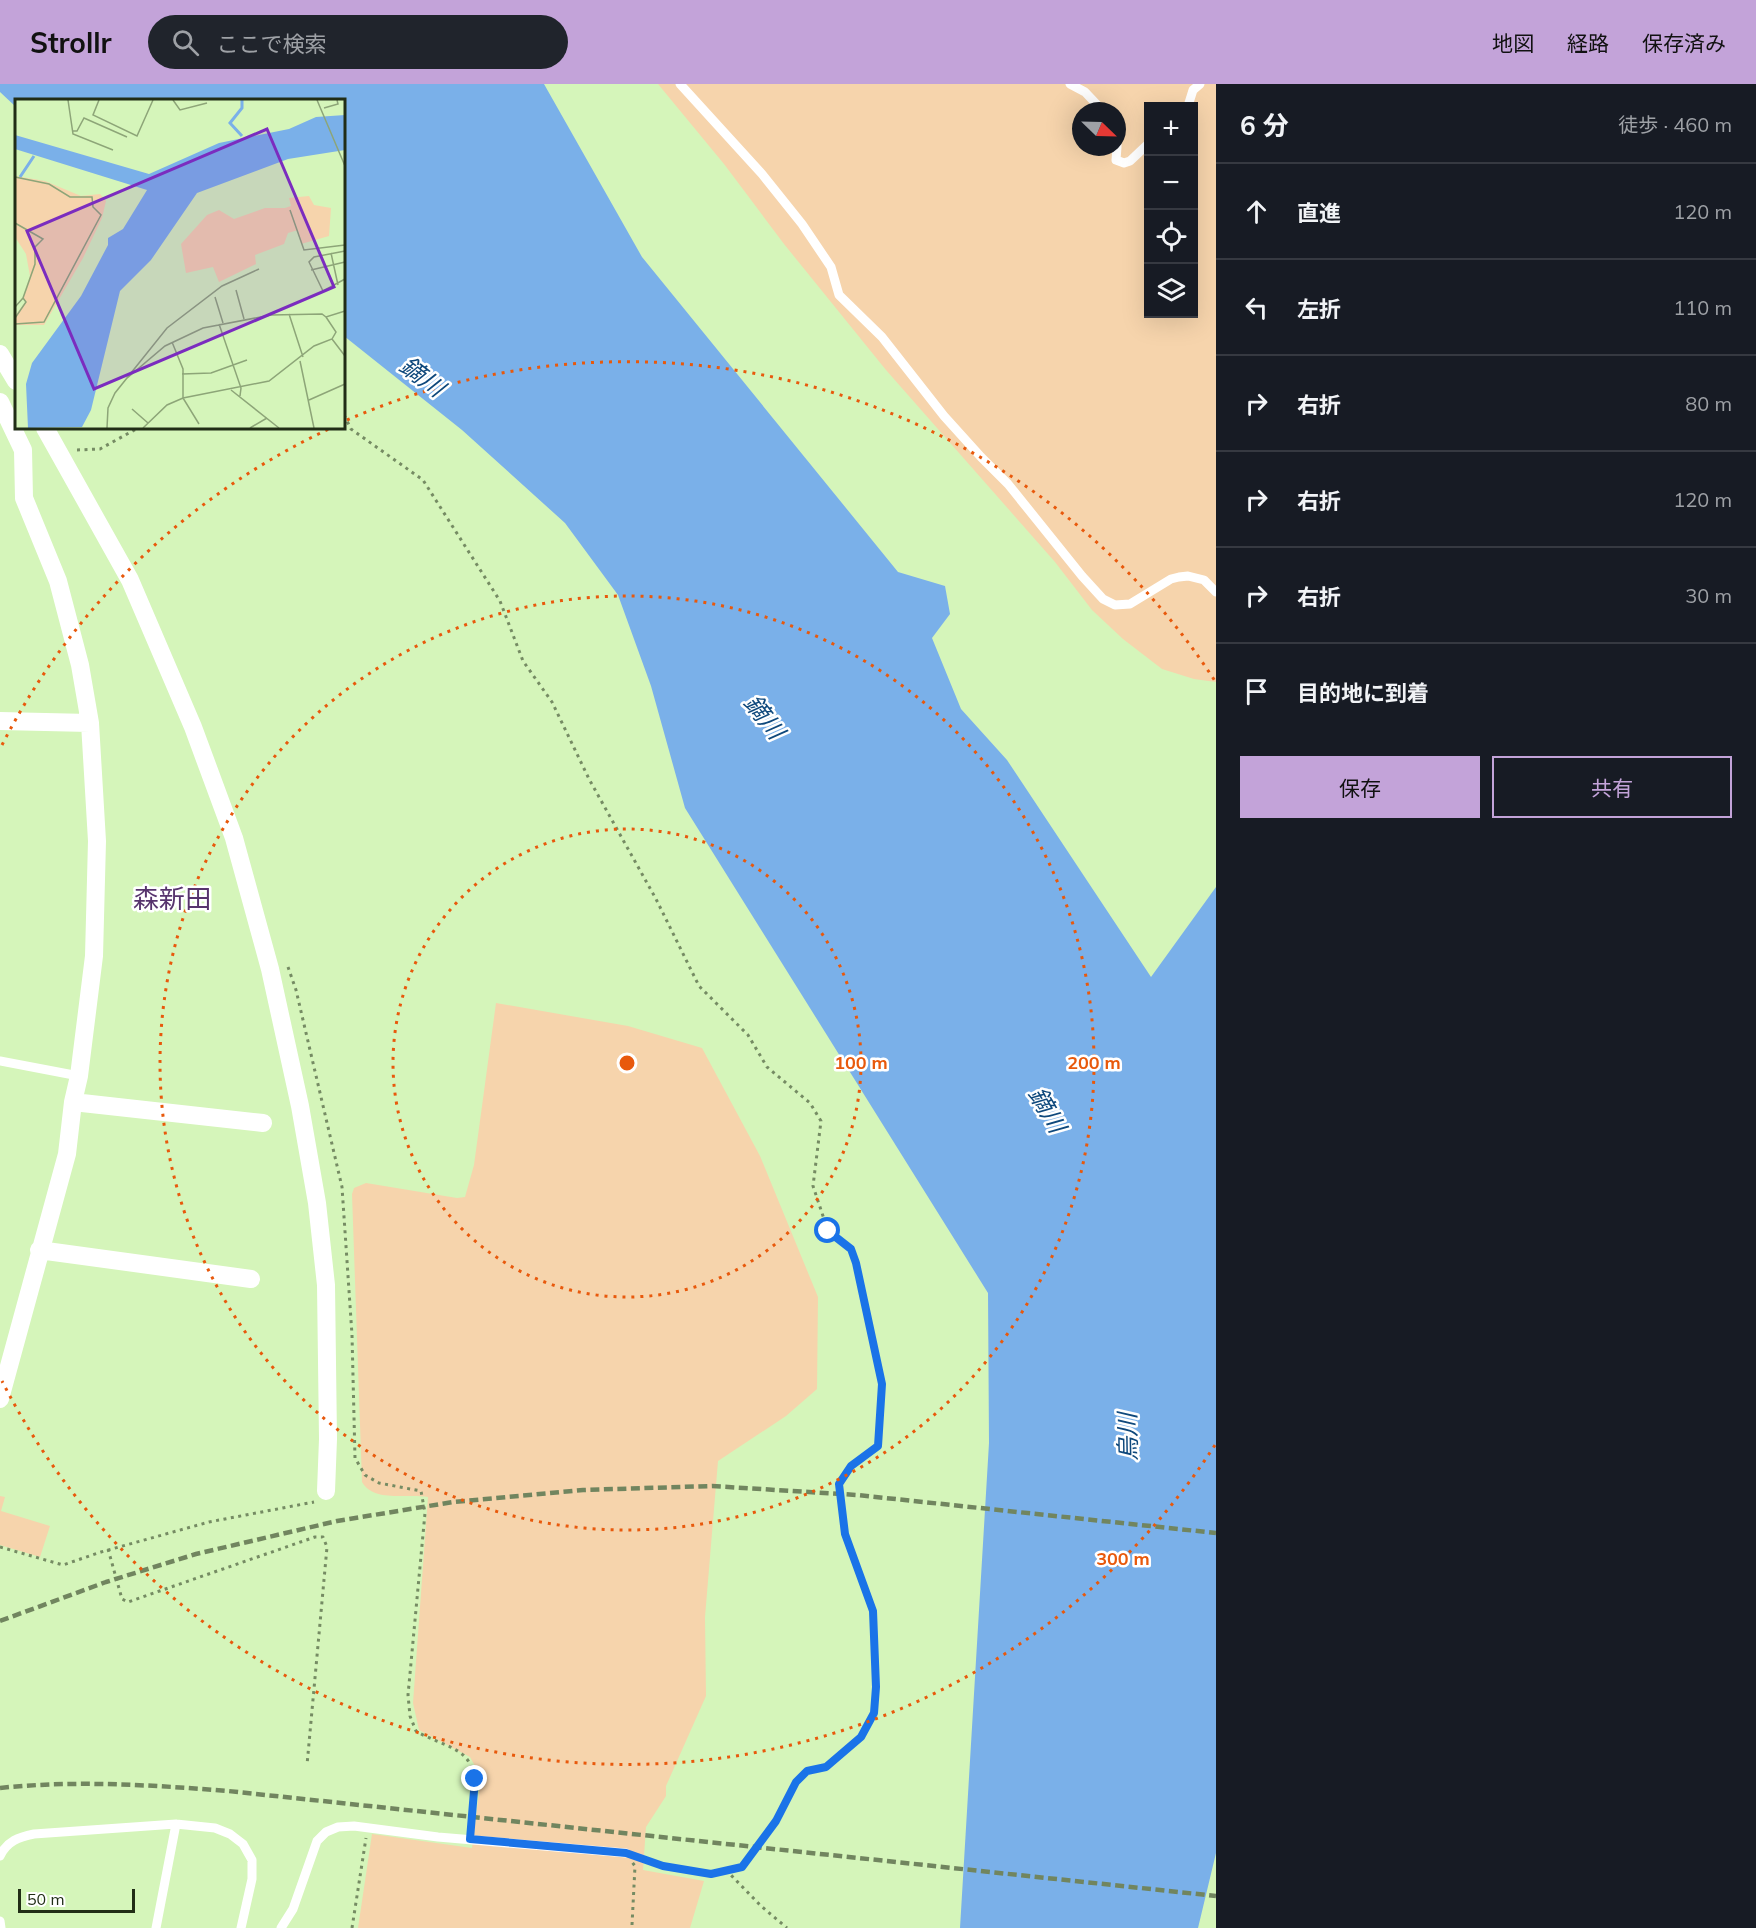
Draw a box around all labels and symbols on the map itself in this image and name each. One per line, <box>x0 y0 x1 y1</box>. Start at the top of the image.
inset map <box>15 99 345 429</box>
north arrow <box>1072 102 1126 156</box>
water label: 鏑川 <box>394 350 453 404</box>
water label: 鏑川 <box>738 688 793 747</box>
district label: 森新田 <box>133 882 211 915</box>
text: 100 m <box>834 1051 888 1074</box>
text: 200 m <box>1067 1051 1121 1074</box>
centre of rings <box>617 1053 637 1073</box>
water label: 鏑川 <box>1023 1081 1074 1140</box>
route start <box>814 1217 840 1243</box>
water label: 烏川 <box>1112 1410 1142 1461</box>
text: 300 m <box>1096 1547 1150 1570</box>
route end <box>461 1765 487 1791</box>
scale bar <box>18 1886 135 1914</box>

